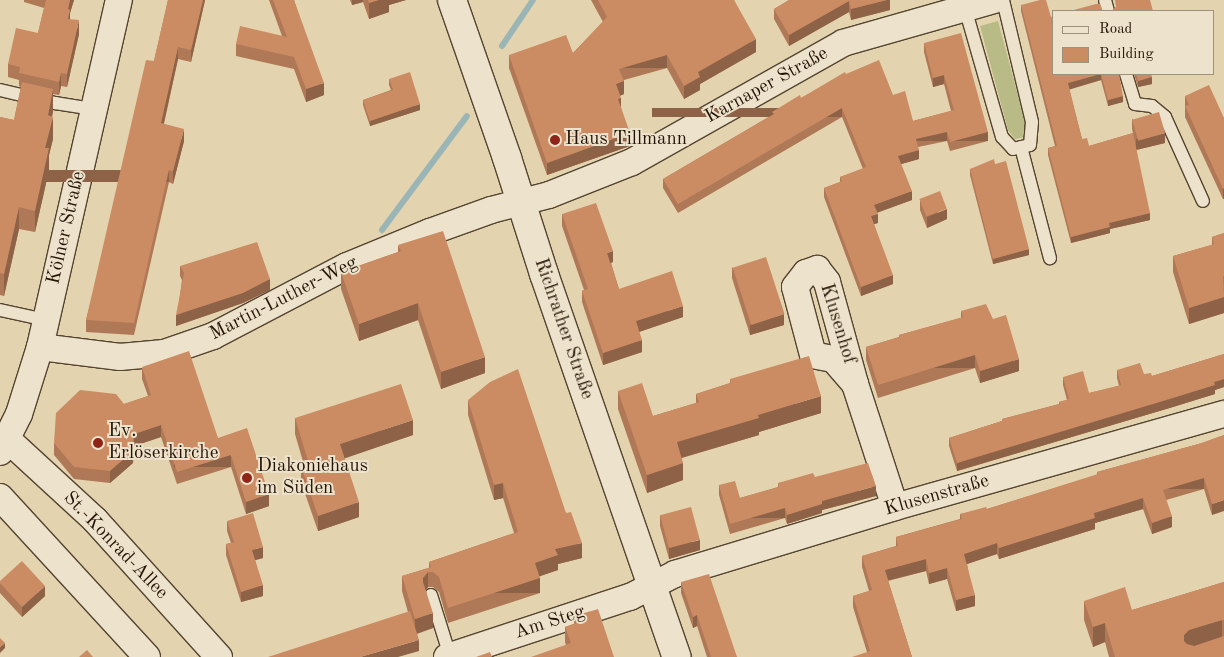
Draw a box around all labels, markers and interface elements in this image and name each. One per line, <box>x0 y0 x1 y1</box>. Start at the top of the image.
legend <box>1052 10 1214 75</box>
text: Road <box>1099 22 1132 37</box>
street label: Karnaper Straße <box>701 43 833 129</box>
text: Building <box>1099 47 1154 62</box>
place label: Haus Tillmann <box>565 129 687 151</box>
marker: Haus Tillmann <box>549 134 561 146</box>
street label: Kölner Straße <box>43 169 91 287</box>
street label: Martin-Luther-Weg <box>206 252 362 346</box>
street label: Richrather Straße <box>528 255 598 403</box>
street label: Klusenhof <box>814 281 860 367</box>
place label: Ev. Erlöserkirche <box>108 421 218 465</box>
marker: Ev. Erlöserkirche <box>92 437 104 449</box>
place label: Diakoniehaus im Süden <box>257 456 368 500</box>
street label: Klusenstraße <box>882 470 992 522</box>
marker: Diakoniehaus im Süden <box>241 472 253 484</box>
street label: St.-Konrad-Allee <box>58 487 172 605</box>
street label: Am Steg <box>512 601 588 645</box>

